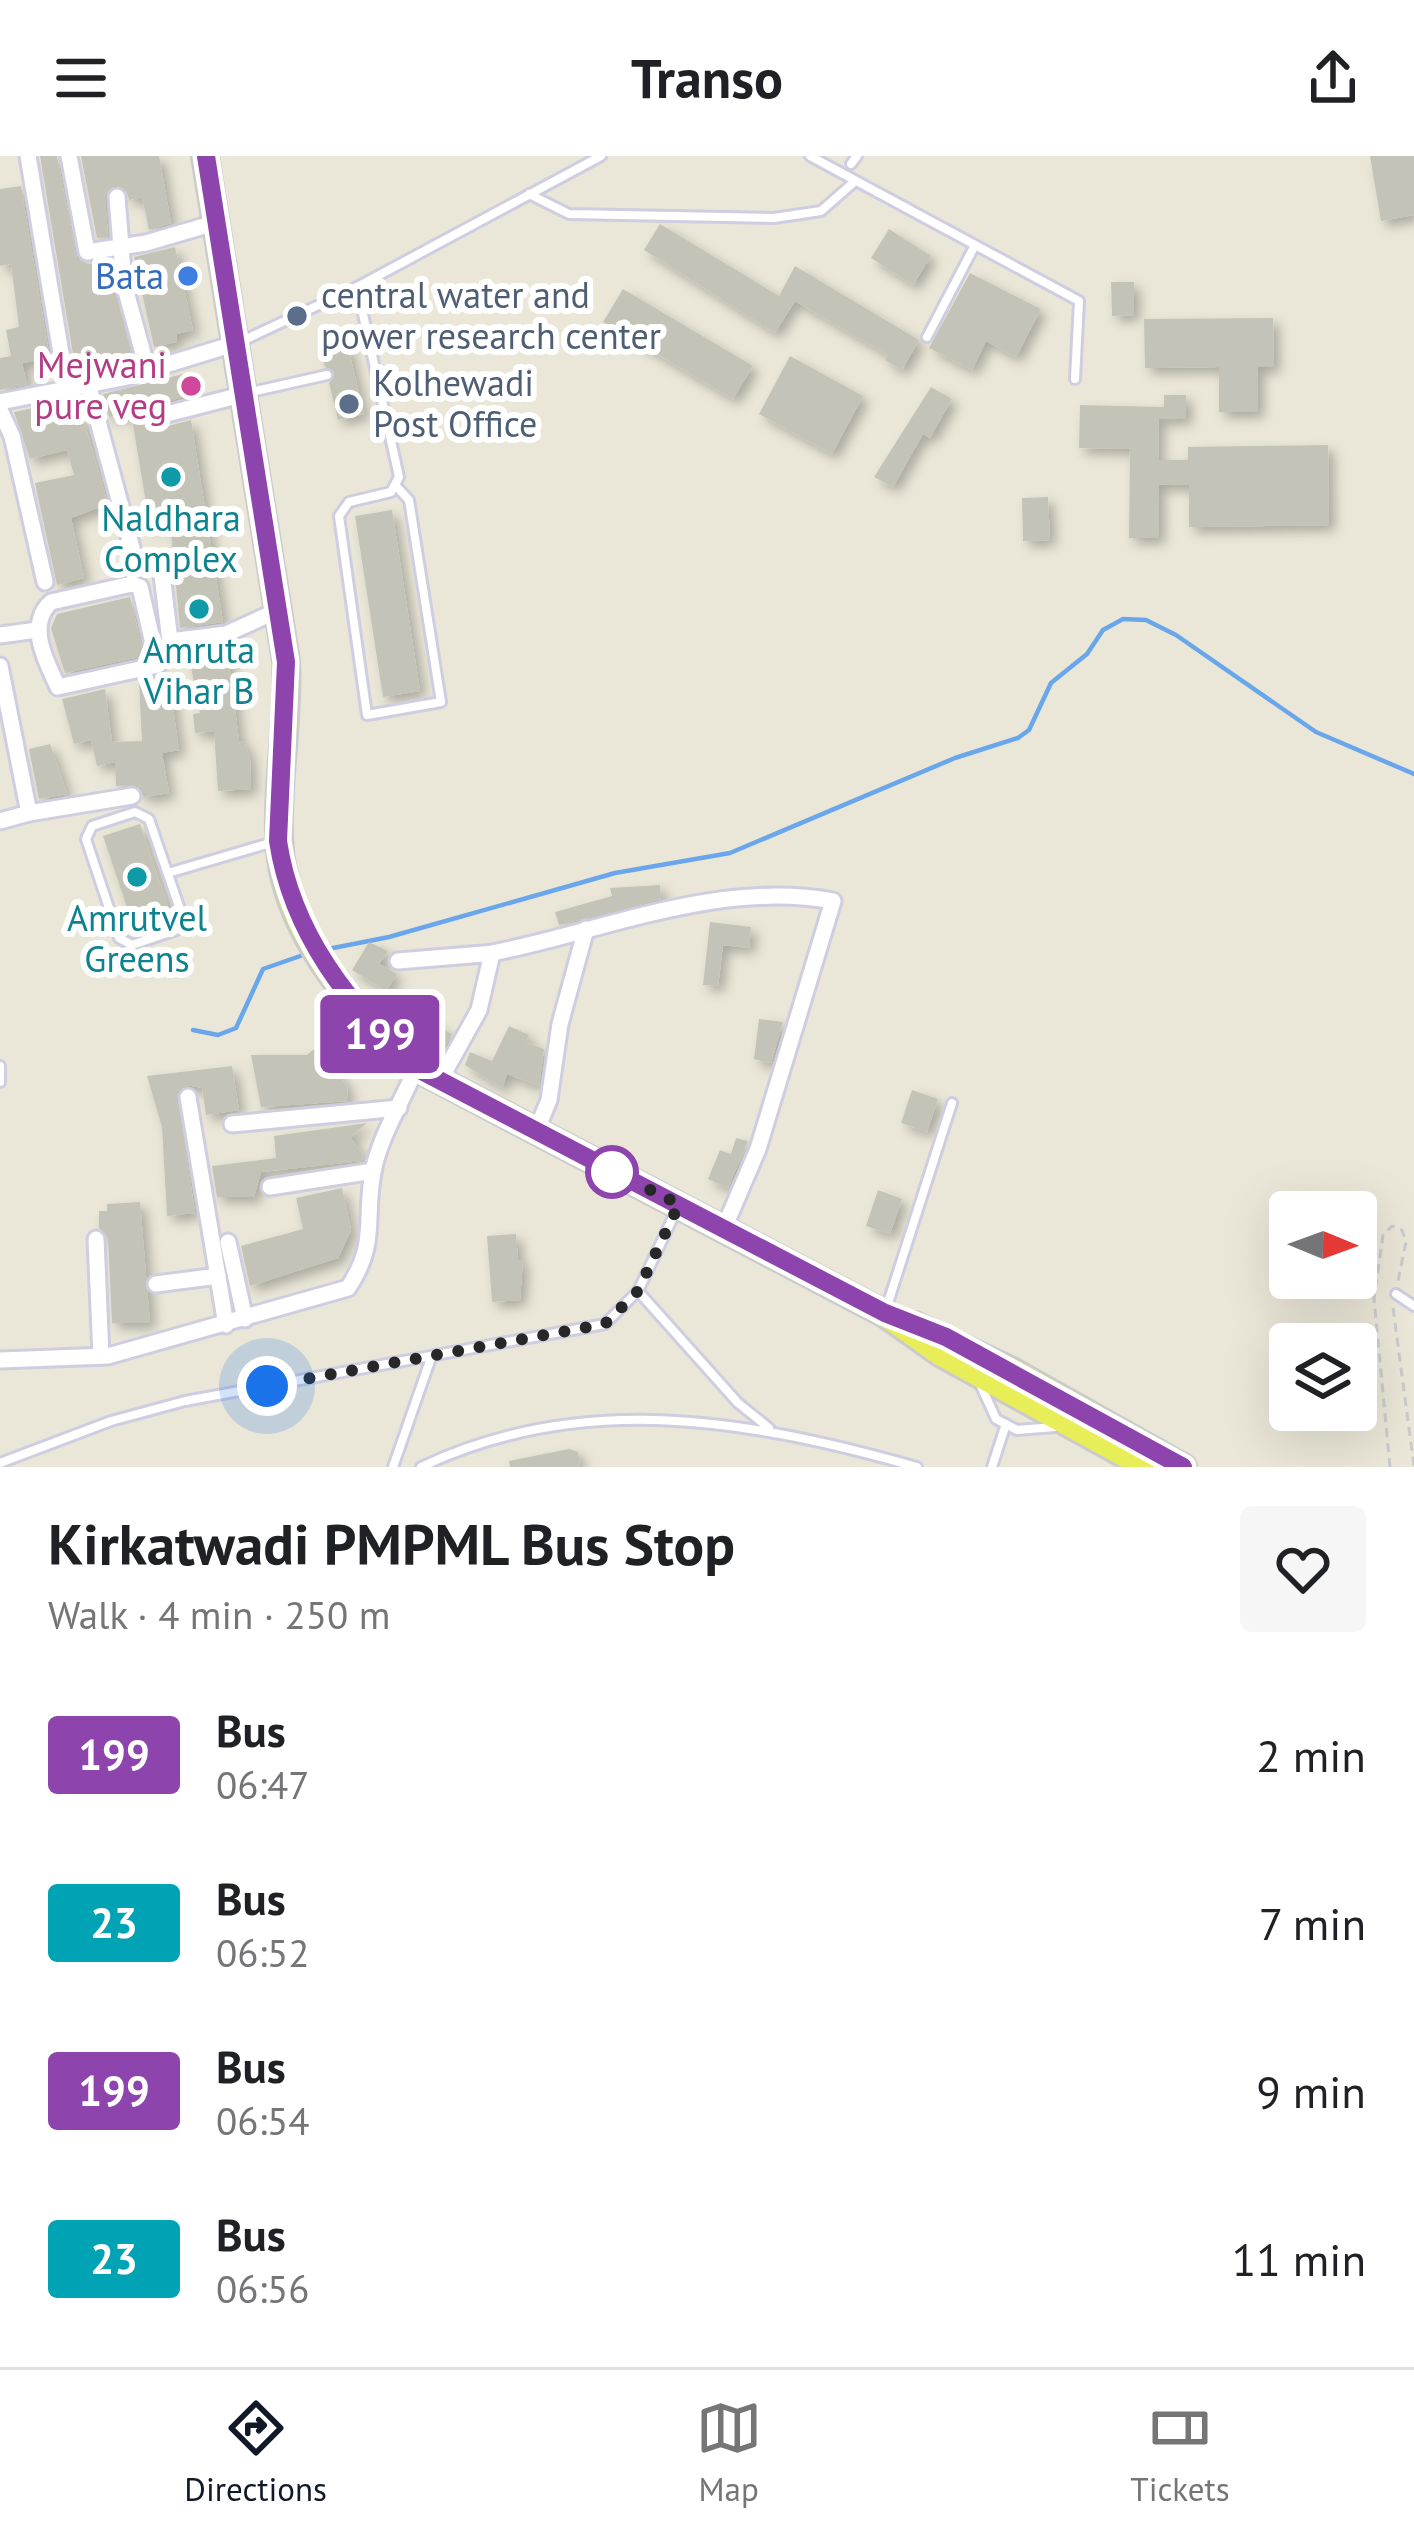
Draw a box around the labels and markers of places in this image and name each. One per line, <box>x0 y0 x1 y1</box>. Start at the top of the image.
place label: Bata <box>95 252 164 299</box>
marker: Bata <box>175 263 201 289</box>
place label: central water and power research center <box>321 271 661 359</box>
marker: central water and power research center <box>284 303 310 329</box>
place label: Mejwani pure veg <box>34 341 167 429</box>
place label: Kolhewadi Post Office <box>373 359 537 447</box>
marker: Mejwani pure veg <box>178 373 204 399</box>
marker: Kolhewadi Post Office <box>336 391 362 417</box>
marker: Naldhara Complex <box>158 464 184 490</box>
place label: Naldhara Complex <box>101 494 241 582</box>
marker: Amruta Vihar B <box>186 596 212 622</box>
place label: Amruta Vihar B <box>143 626 255 714</box>
marker: Amrutvel Greens <box>124 864 150 890</box>
place label: Amrutvel Greens <box>67 894 207 982</box>
unlabelled marker <box>587 1147 637 1197</box>

